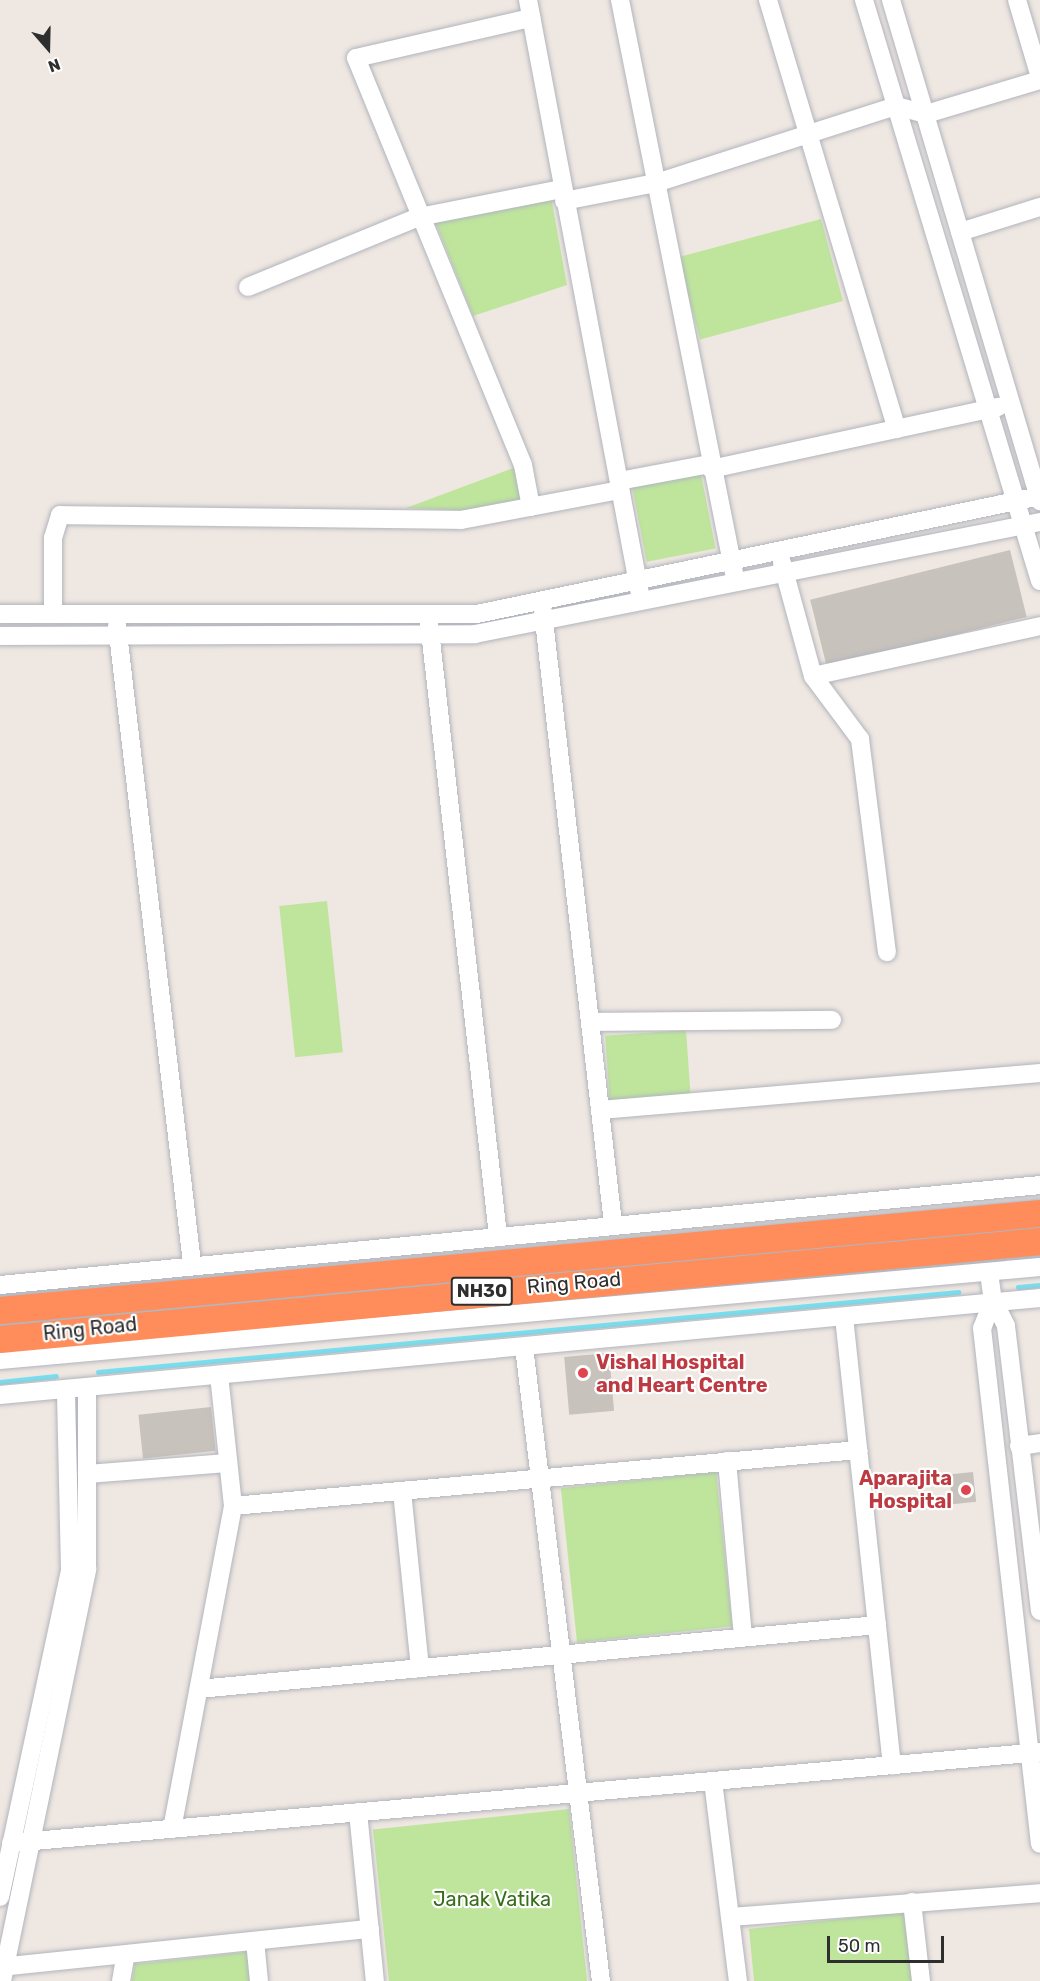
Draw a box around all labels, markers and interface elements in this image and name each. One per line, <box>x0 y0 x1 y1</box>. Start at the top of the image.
north arrow <box>18 18 78 78</box>
text: N <box>46 54 63 76</box>
street label: Ring Road <box>526 1267 622 1299</box>
road number: NH30 <box>450 1276 514 1306</box>
street label: Ring Road <box>42 1312 138 1346</box>
place label: Vishal Hospital and Heart Centre <box>596 1350 768 1397</box>
marker: Vishal Hospital and Heart Centre <box>574 1364 592 1382</box>
place label: Aparajita Hospital <box>859 1466 952 1513</box>
marker: Aparajita Hospital <box>957 1481 975 1499</box>
park label: Janak Vatika <box>433 1887 551 1911</box>
scale bar <box>830 1924 947 1962</box>
text: 50 m <box>838 1935 881 1957</box>

